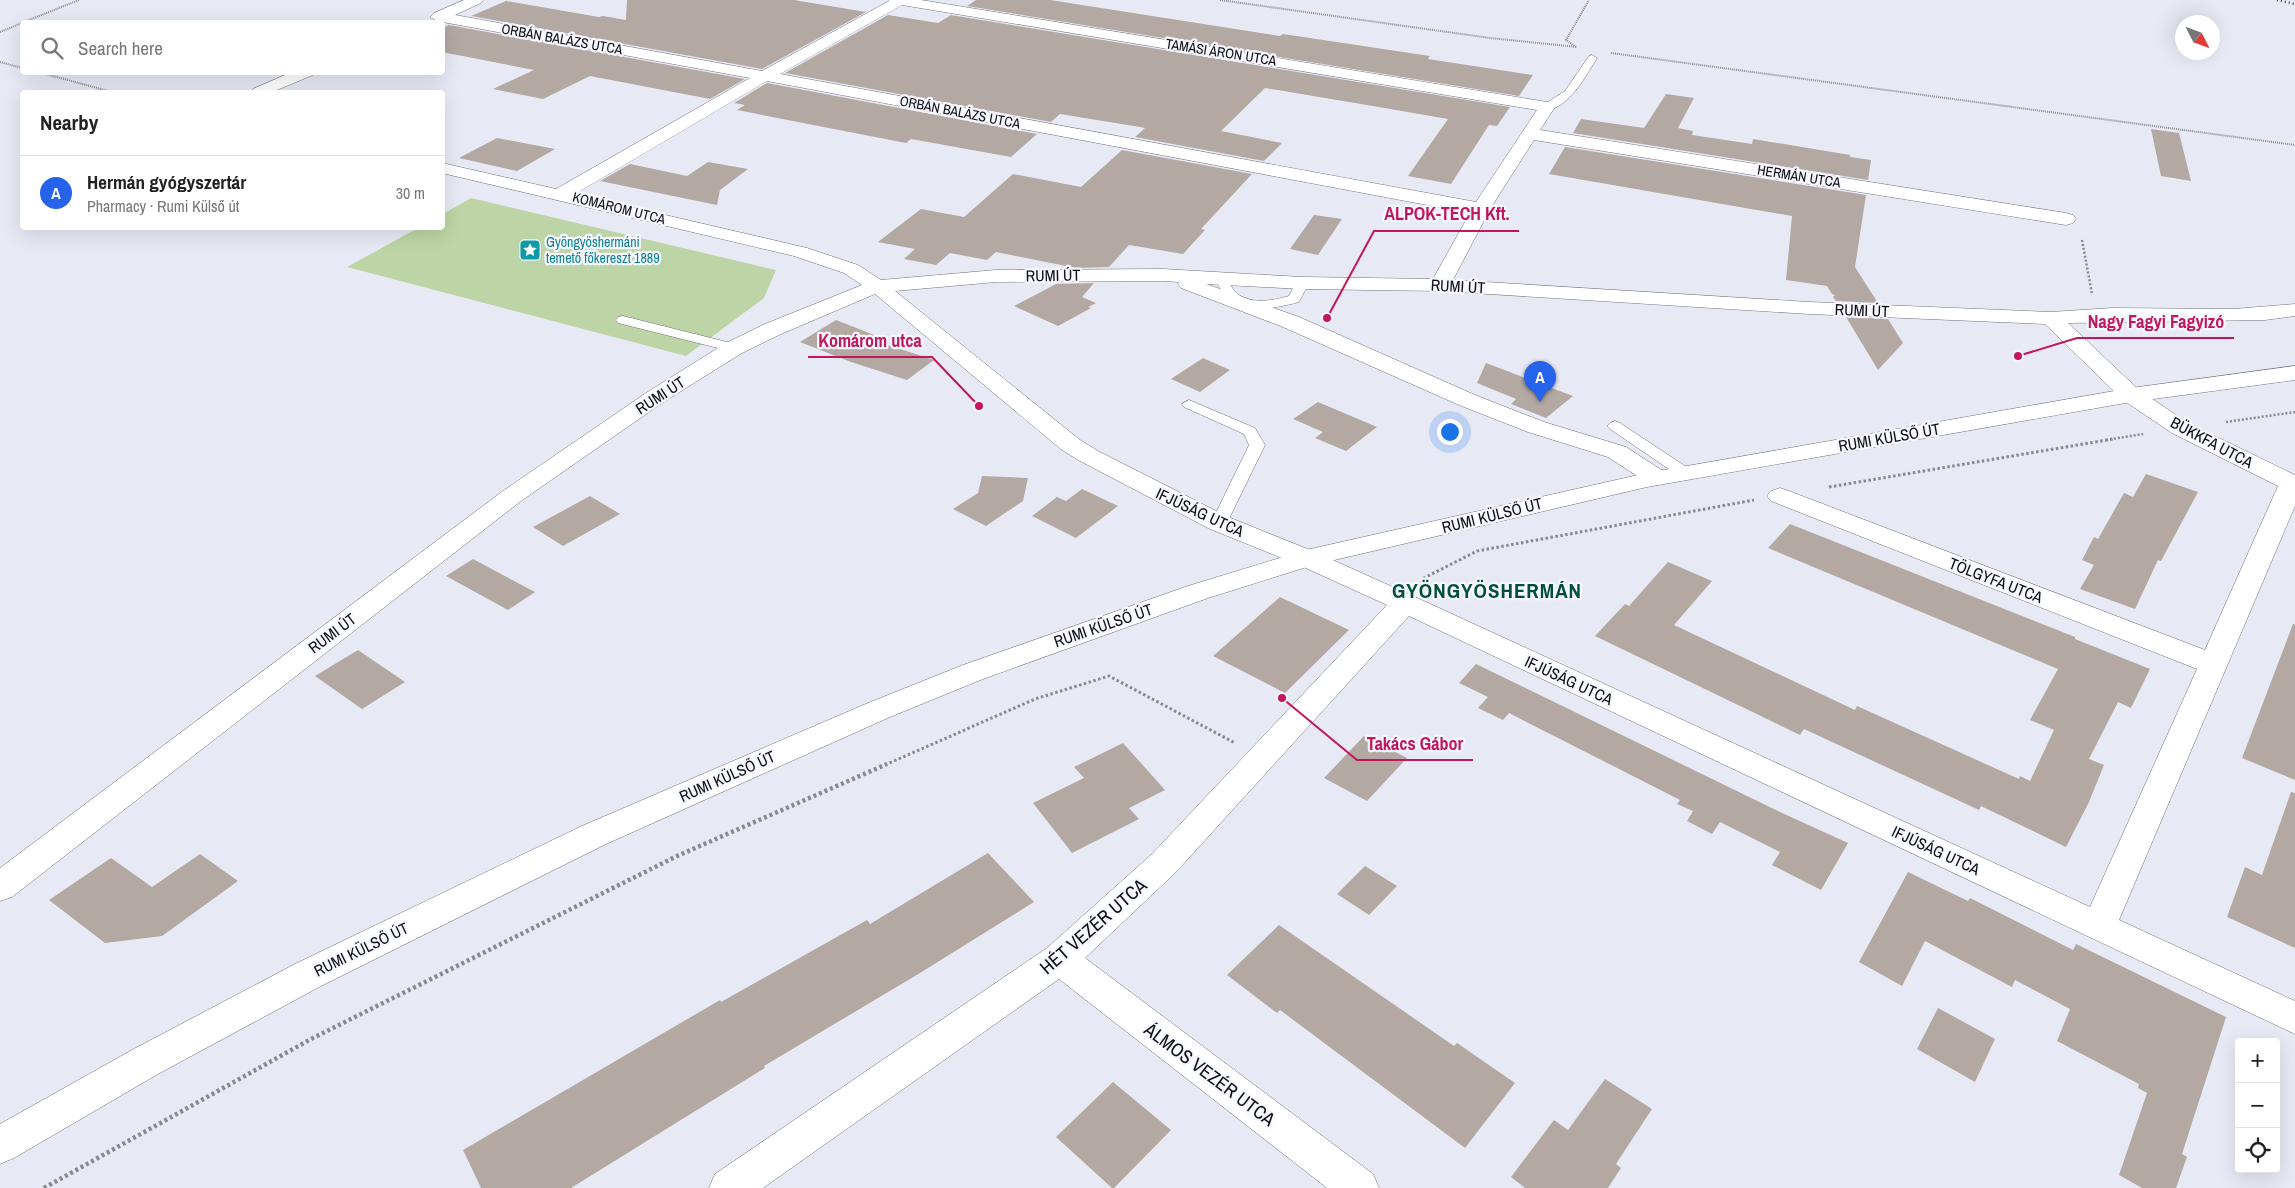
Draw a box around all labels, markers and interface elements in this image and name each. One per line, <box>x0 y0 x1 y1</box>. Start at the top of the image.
north arrow <box>2175 15 2220 60</box>
search box <box>20 20 445 75</box>
street label: ORBÁN BALÁZS UTCA <box>500 20 624 59</box>
icon: search <box>38 34 66 62</box>
street label: TAMÁSI ÁRON UTCA <box>1164 34 1278 70</box>
text: Search here <box>78 35 163 61</box>
street label: ORBÁN BALÁZS UTCA <box>898 91 1022 133</box>
text: Nearby <box>40 108 98 137</box>
street label: HERMÁN UTCA <box>1756 161 1842 192</box>
text: Hermán gyógyszertár <box>87 169 246 195</box>
text: A <box>51 182 61 204</box>
text: 30 m <box>396 182 425 204</box>
street label: KOMÁROM UTCA <box>571 188 668 228</box>
text: Pharmacy · Rumi Külső út <box>87 195 239 217</box>
callout: ALPOK-TECH Kft. <box>1374 198 1519 231</box>
text: ALPOK-TECH Kft. <box>1384 201 1510 226</box>
place label: Gyöngyöshermáni temető főkereszt 1889 <box>546 233 660 267</box>
place icon: Gyöngyöshermáni temető főkereszt 1889 <box>518 238 542 262</box>
street label: RUMI ÚT <box>1025 264 1081 286</box>
street label: RUMI ÚT <box>1430 274 1486 298</box>
street label: RUMI ÚT <box>1834 298 1890 322</box>
callout: Nagy Fagyi Fagyizó <box>2077 305 2234 338</box>
text: Nagy Fagyi Fagyizó <box>2088 309 2224 334</box>
callout: Komárom utca <box>808 324 932 357</box>
text: Komárom utca <box>818 328 922 353</box>
pin: A <box>1524 361 1556 402</box>
street label: RUMI ÚT <box>631 371 689 419</box>
street label: BÜKKFA UTCA <box>2167 411 2257 473</box>
street label: RUMI KÜLSŐ ÚT <box>1836 417 1942 457</box>
your location <box>1437 419 1463 445</box>
street label: IFJÚSÁG UTCA <box>1152 482 1248 542</box>
street label: RUMI KÜLSŐ ÚT <box>1439 492 1545 538</box>
street label: TÖLGYFA UTCA <box>1946 552 2046 608</box>
district label: GYÖNGYÖSHERMÁN <box>1392 576 1582 605</box>
street label: RUMI KÜLSŐ ÚT <box>1051 598 1155 652</box>
street label: RUMI ÚT <box>304 608 360 658</box>
street label: IFJÚSÁG UTCA <box>1521 650 1617 710</box>
callout: Takács Gábor <box>1357 727 1473 760</box>
text: Takács Gábor <box>1367 731 1464 756</box>
street label: RUMI KÜLSŐ ÚT <box>676 745 778 807</box>
street label: IFJÚSÁG UTCA <box>1888 820 1984 880</box>
street label: HÉT VEZÉR UTCA <box>1034 872 1153 980</box>
street label: RUMI KÜLSŐ ÚT <box>310 917 412 981</box>
street label: ÁLMOS VEZÉR UTCA <box>1138 1016 1281 1132</box>
map controls <box>2235 1038 2280 1173</box>
button: + <box>2235 1038 2280 1083</box>
button: − <box>2235 1083 2280 1128</box>
button: locate <box>2235 1128 2280 1173</box>

